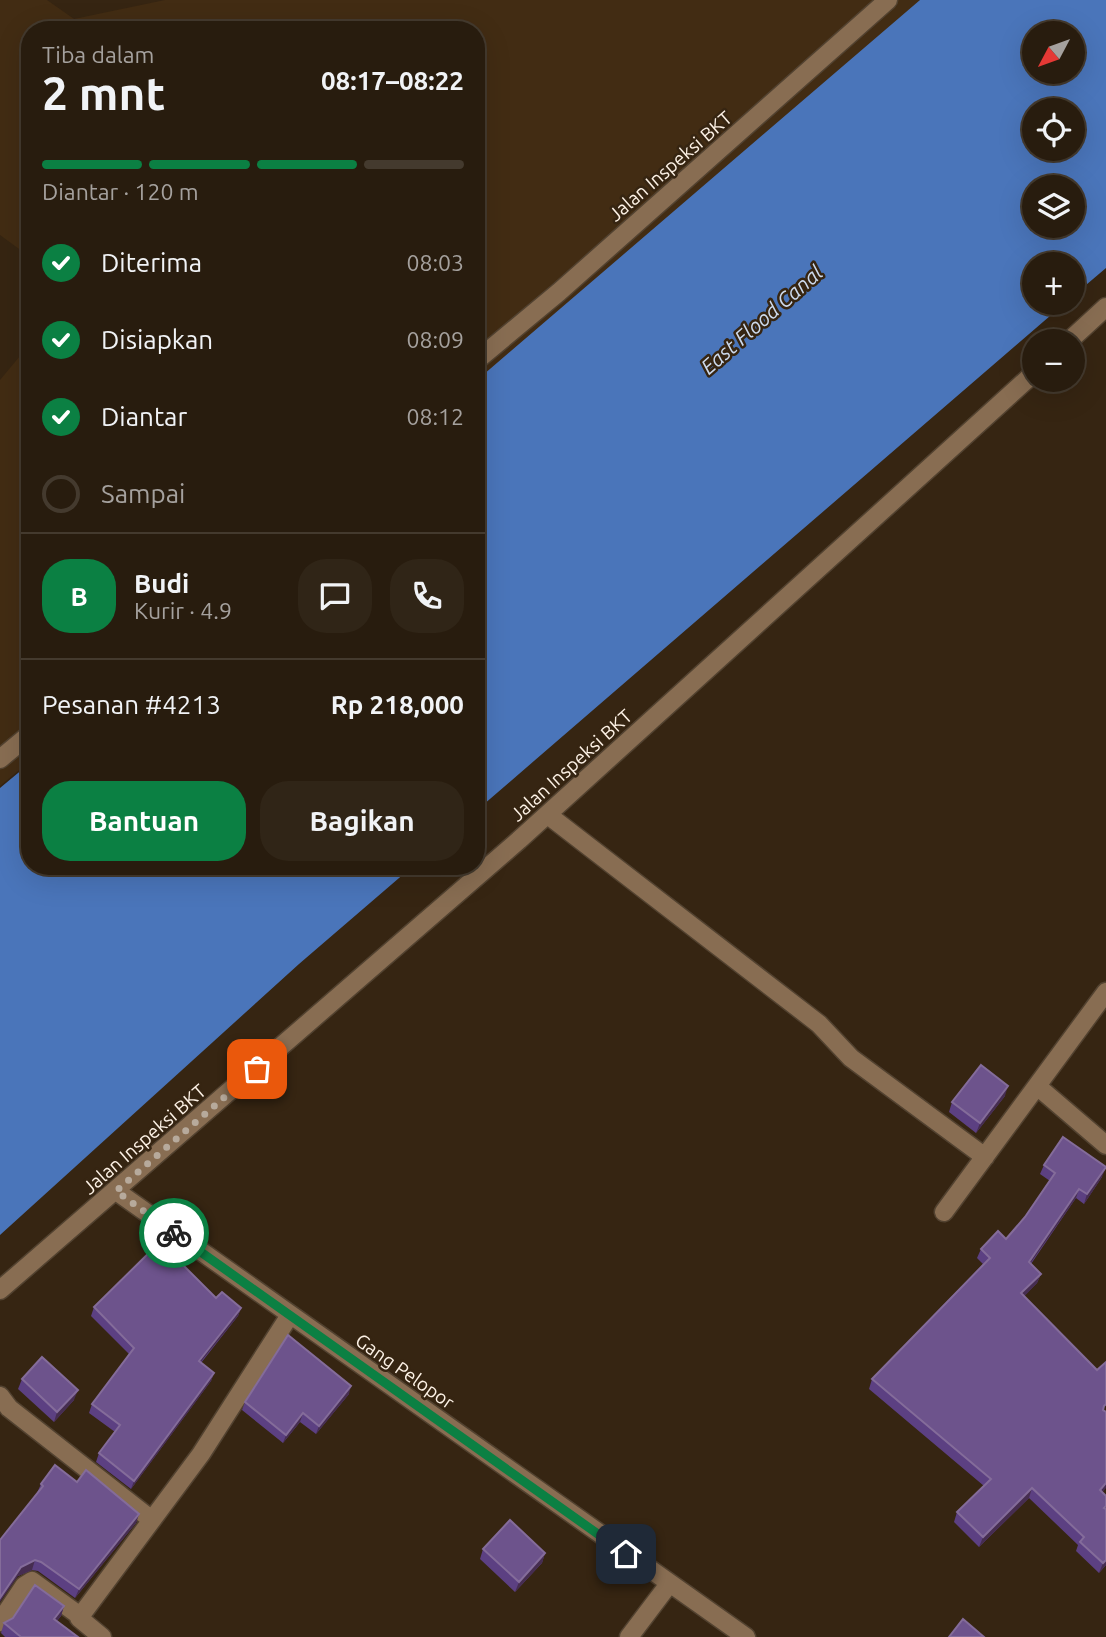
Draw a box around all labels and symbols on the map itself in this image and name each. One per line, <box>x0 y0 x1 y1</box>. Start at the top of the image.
north arrow <box>1022 21 1085 84</box>
street label: Jalan Inspeksi BKT <box>604 106 736 225</box>
water label: East Flood Canal <box>696 260 827 379</box>
street label: Jalan Inspeksi BKT <box>506 704 637 825</box>
pin <box>227 1039 287 1099</box>
street label: Jalan Inspeksi BKT <box>78 1079 210 1198</box>
courier <box>139 1198 209 1268</box>
street label: Gang Pelopor <box>351 1329 459 1413</box>
pin <box>596 1524 656 1584</box>

